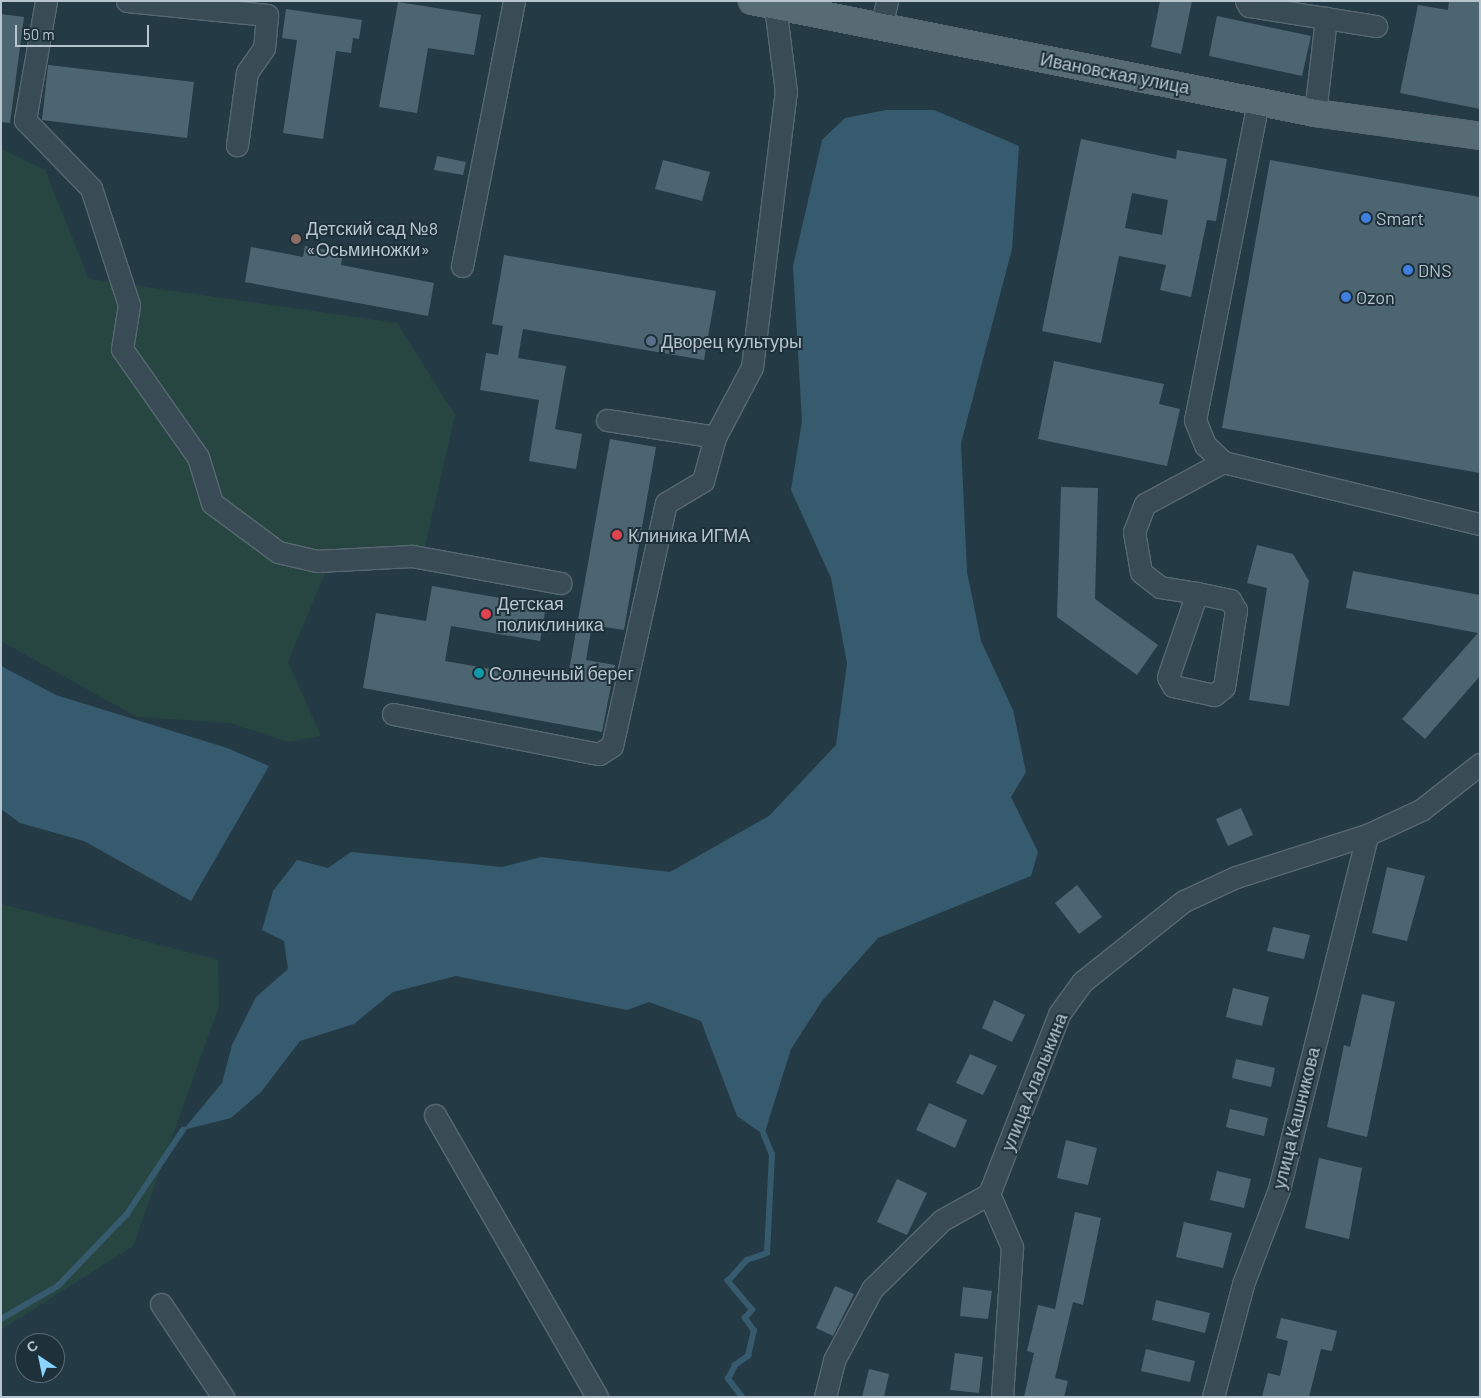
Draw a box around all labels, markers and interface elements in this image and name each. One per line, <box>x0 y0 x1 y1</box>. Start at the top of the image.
scale bar <box>18 15 151 47</box>
text: 50 m <box>23 25 55 43</box>
street label: Ивановская улица <box>1038 48 1192 98</box>
place label: Smart <box>1376 207 1424 229</box>
marker: Smart <box>1360 212 1372 224</box>
place label: Детский сад №8 «Осьминожки» <box>306 218 438 260</box>
marker: Детский сад №8 «Осьминожки» <box>290 233 302 245</box>
place label: DNS <box>1418 259 1452 281</box>
marker: DNS <box>1402 264 1414 276</box>
place label: Ozon <box>1356 286 1395 308</box>
marker: Ozon <box>1340 291 1352 303</box>
place label: Дворец культуры <box>661 330 802 352</box>
marker: Дворец культуры <box>645 335 657 347</box>
place label: Клиника ИГМА <box>628 524 750 546</box>
marker: Клиника ИГМА <box>610 528 624 542</box>
place label: Детская поликлиника <box>497 593 604 636</box>
marker: Детская поликлиника <box>479 607 493 621</box>
place label: Солнечный берег <box>489 662 634 684</box>
marker: Солнечный берег <box>473 667 485 679</box>
street label: улица Алалыкина <box>996 1010 1072 1154</box>
street label: улица Кашникова <box>1268 1045 1324 1191</box>
north arrow <box>15 1333 65 1383</box>
text: С <box>23 1336 41 1356</box>

